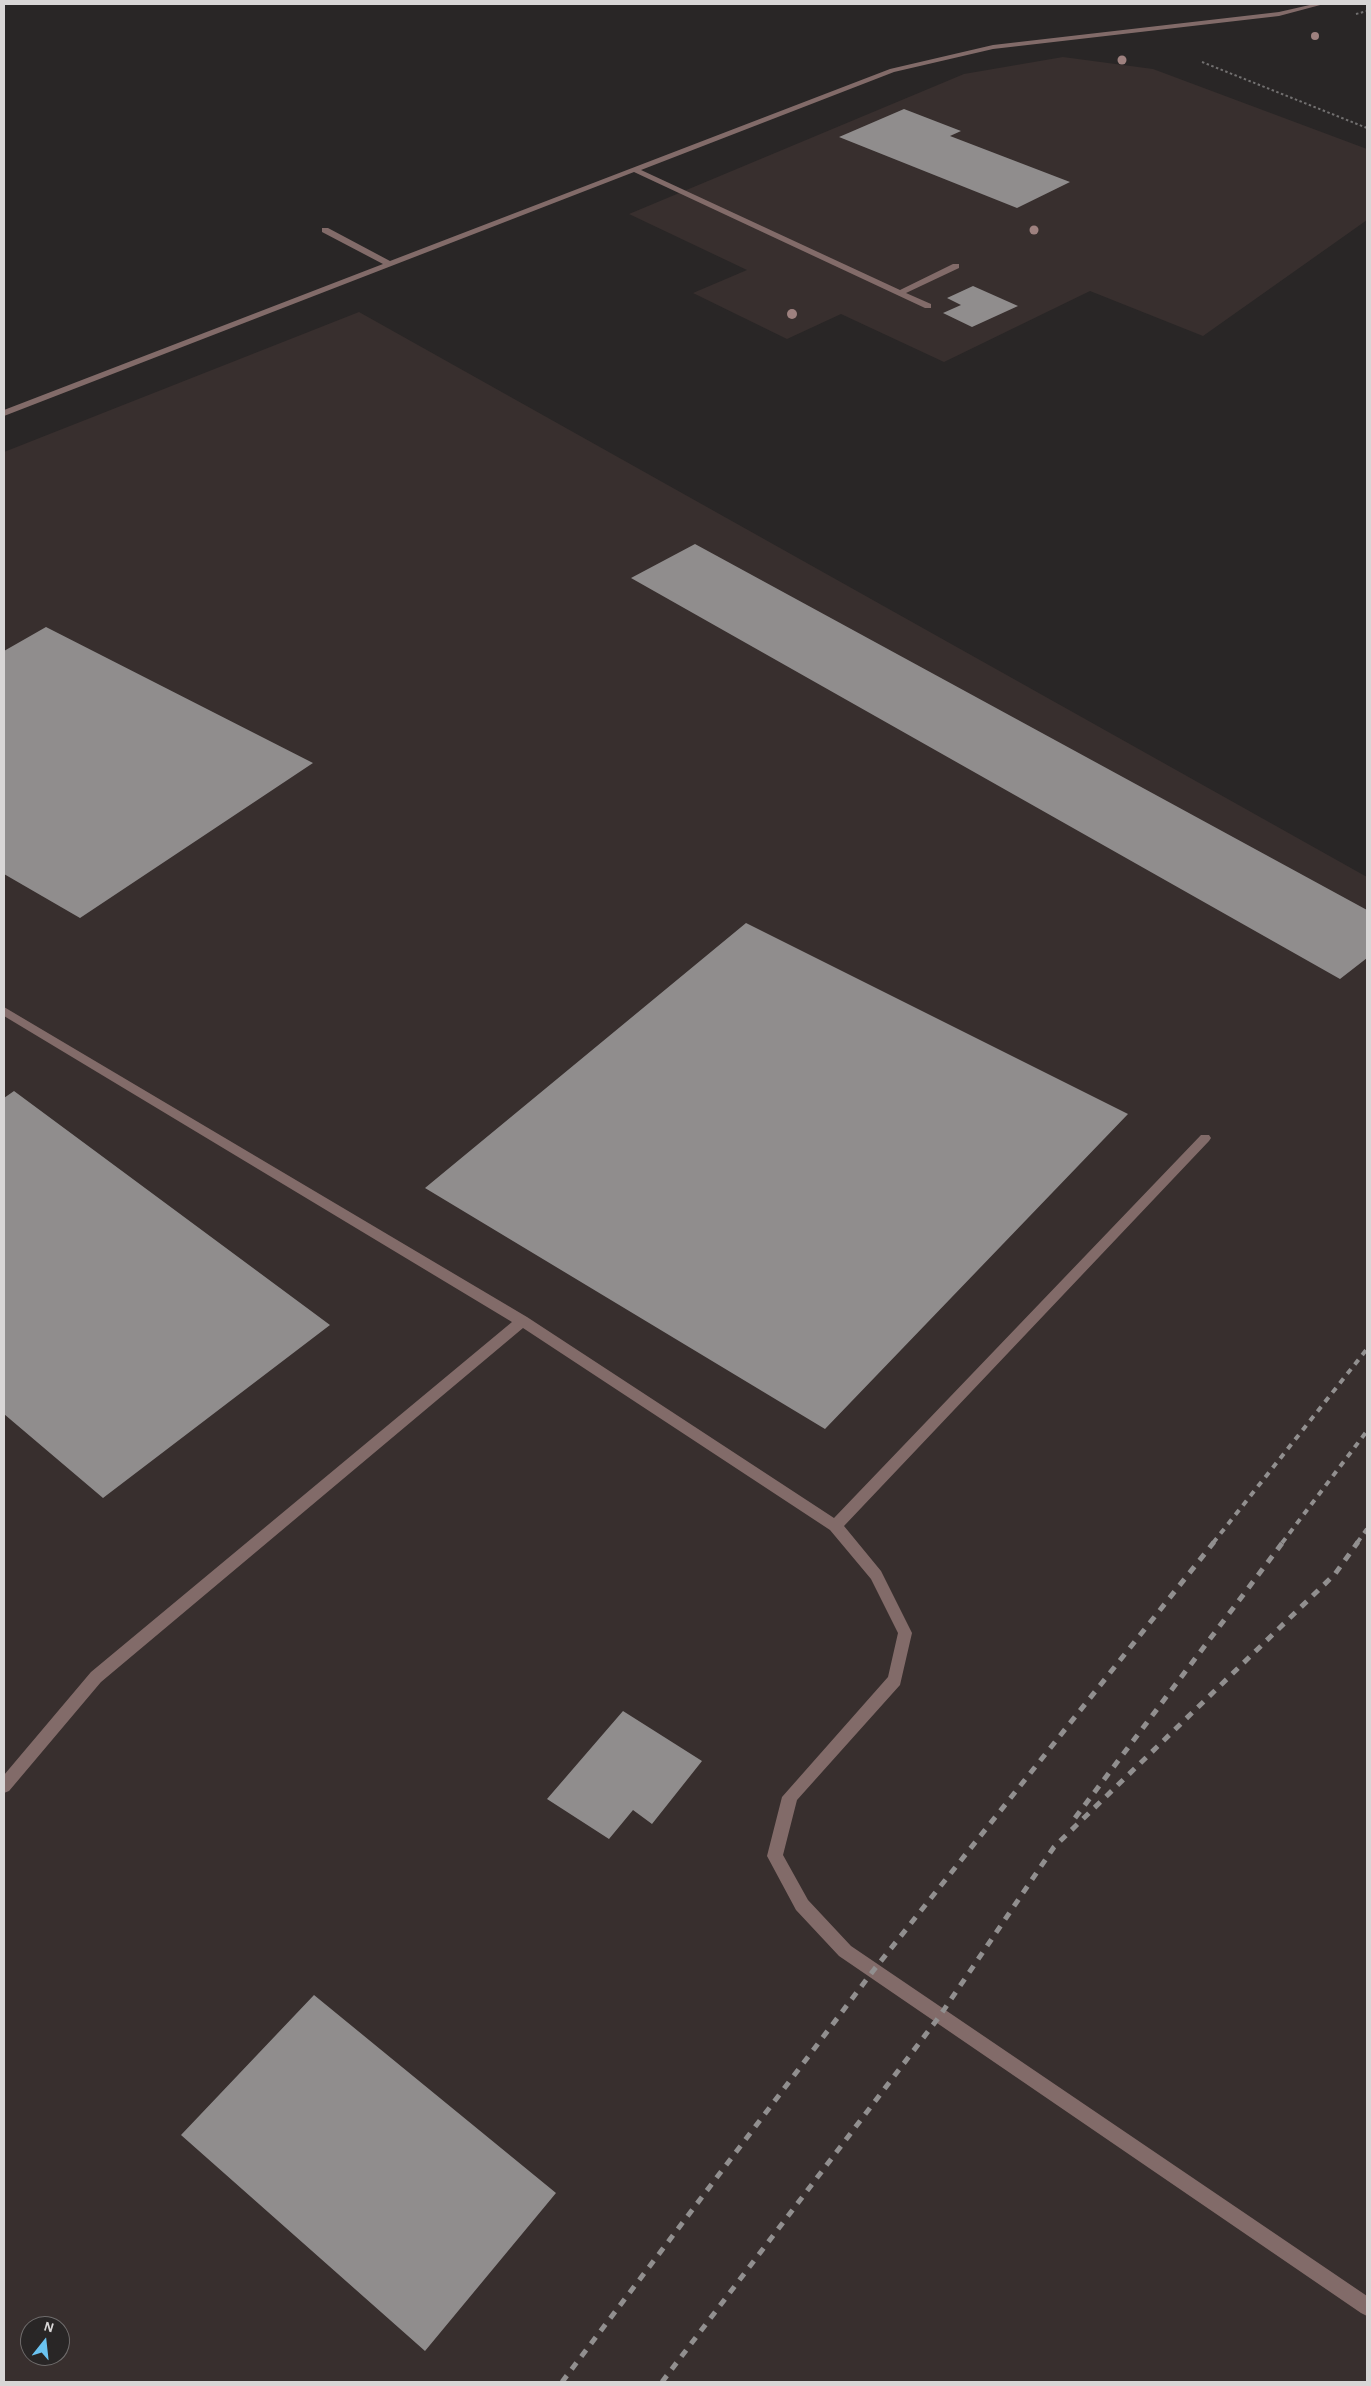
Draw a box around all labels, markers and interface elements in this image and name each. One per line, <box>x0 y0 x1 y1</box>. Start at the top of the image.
north arrow <box>20 2316 70 2366</box>
text: N <box>42 2319 55 2336</box>

